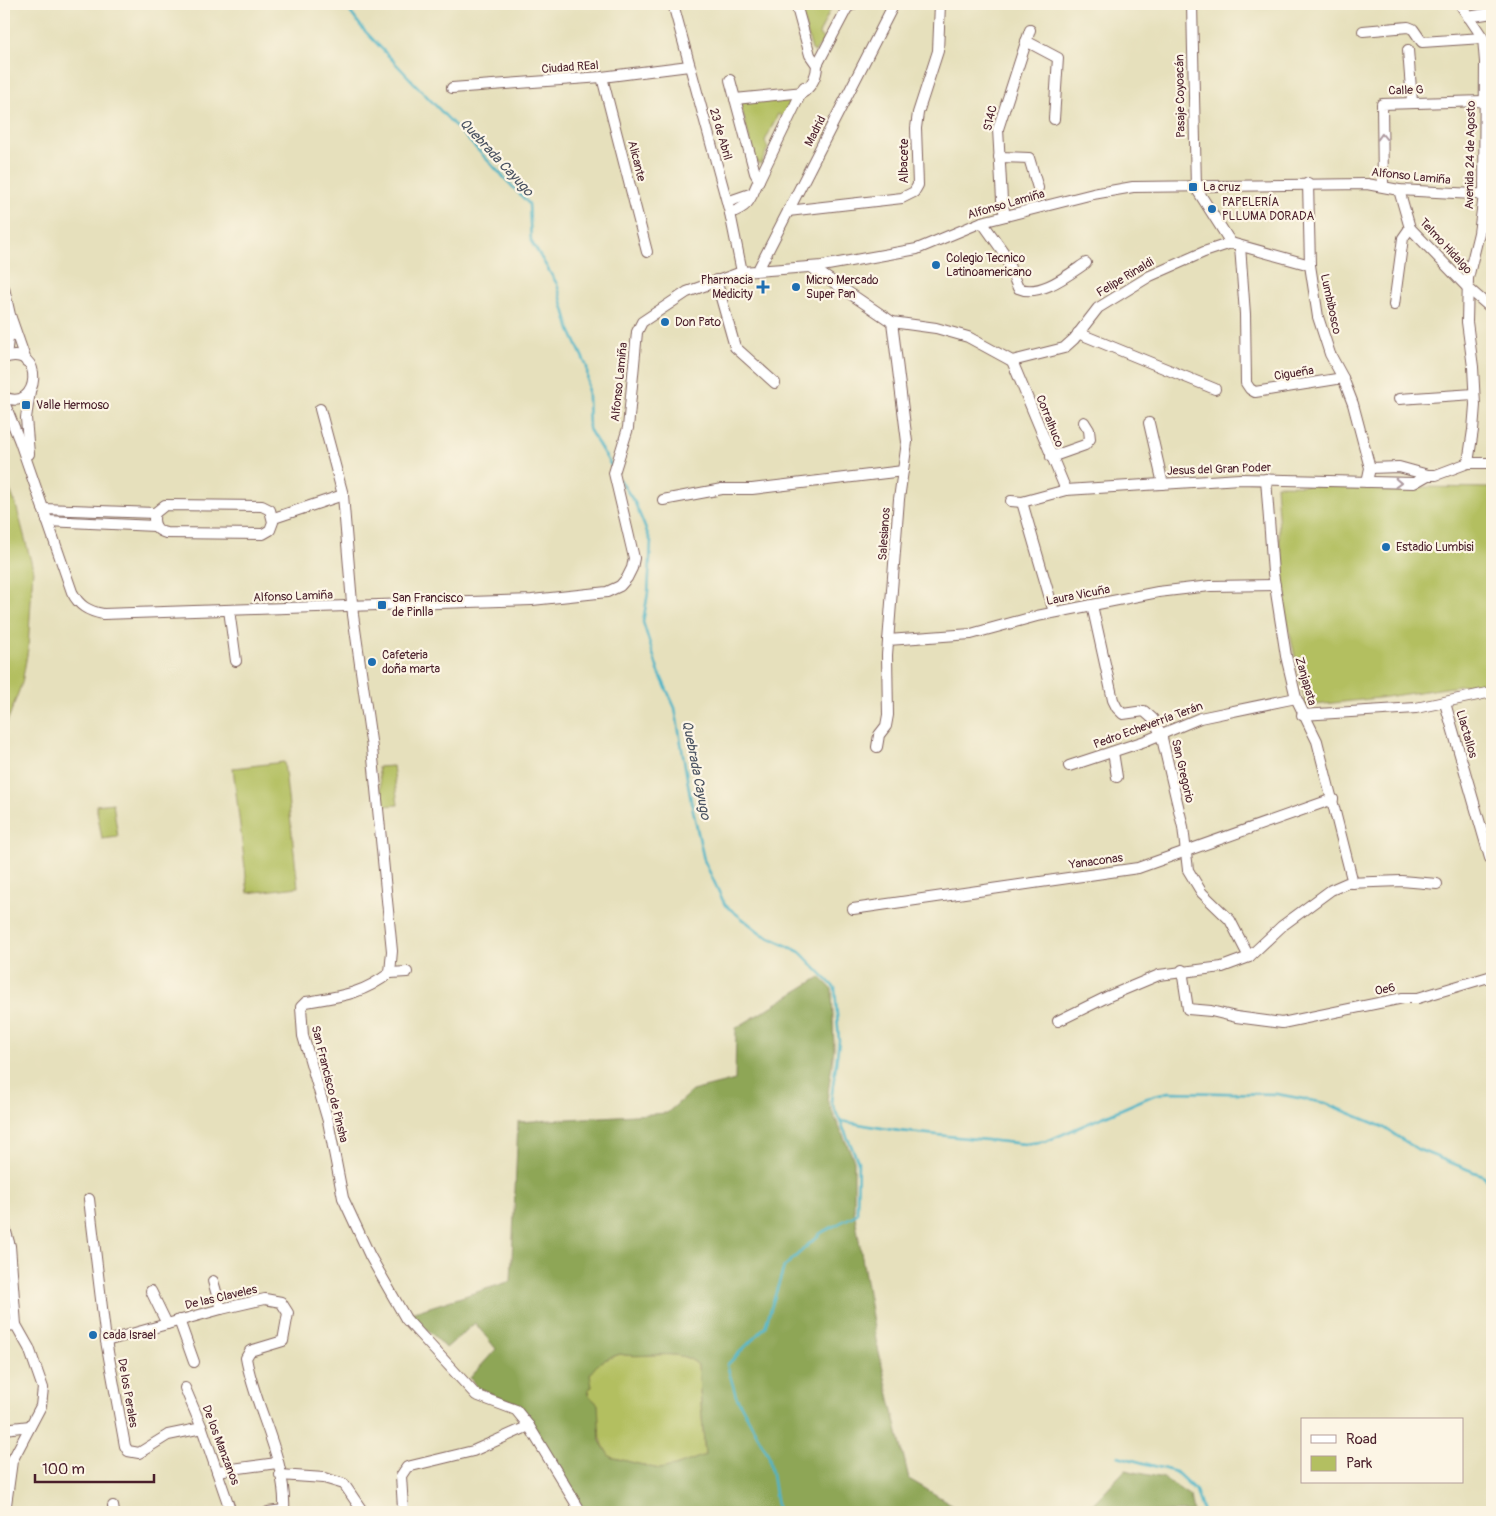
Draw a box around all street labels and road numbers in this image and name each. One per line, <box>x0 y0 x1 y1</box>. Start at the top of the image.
street label: Pasaje Coyoacán <box>1172 54 1189 138</box>
street label: Ciudad REal <box>541 58 599 77</box>
street label: Calle G <box>1388 82 1424 99</box>
street label: Avenida 24 de Agosto <box>1462 100 1479 210</box>
street label: S14C <box>980 104 1001 132</box>
street label: 23 de Abril <box>706 107 735 162</box>
street label: Madrid <box>801 113 830 149</box>
street label: Albacete <box>897 138 912 183</box>
street label: Alicante <box>624 139 649 183</box>
street label: Alfonso Lamiña <box>1371 165 1452 188</box>
street label: Alfonso Lamiña <box>966 186 1047 223</box>
street label: Telmo Hidalgo <box>1416 215 1476 278</box>
street label: Felipe Rinaldi <box>1094 254 1157 300</box>
street label: Lumbibosco <box>1317 273 1344 336</box>
street label: Alfonso Lamiña <box>608 341 631 422</box>
street label: Cigueña <box>1273 363 1315 384</box>
street label: Corralhuco <box>1032 393 1067 450</box>
street label: Jesus del Gran Poder <box>1167 460 1272 479</box>
street label: Salesianos <box>875 506 894 561</box>
street label: Laura Vicuña <box>1045 582 1112 609</box>
street label: Alfonso Lamiña <box>253 588 334 605</box>
street label: Zanjapata <box>1291 655 1320 708</box>
street label: Pedro Echeverría Terán <box>1091 699 1205 752</box>
street label: Llactallos <box>1453 708 1481 760</box>
street label: San Gregorio <box>1168 738 1197 805</box>
street label: Yanaconas <box>1067 850 1125 873</box>
street label: Oe6 <box>1374 980 1397 999</box>
street label: San Francisco de Pinsha <box>308 1024 351 1145</box>
street label: De las Claveles <box>183 1282 259 1313</box>
street label: De los Perales <box>114 1357 141 1429</box>
street label: De los Manzanos <box>198 1403 243 1488</box>

